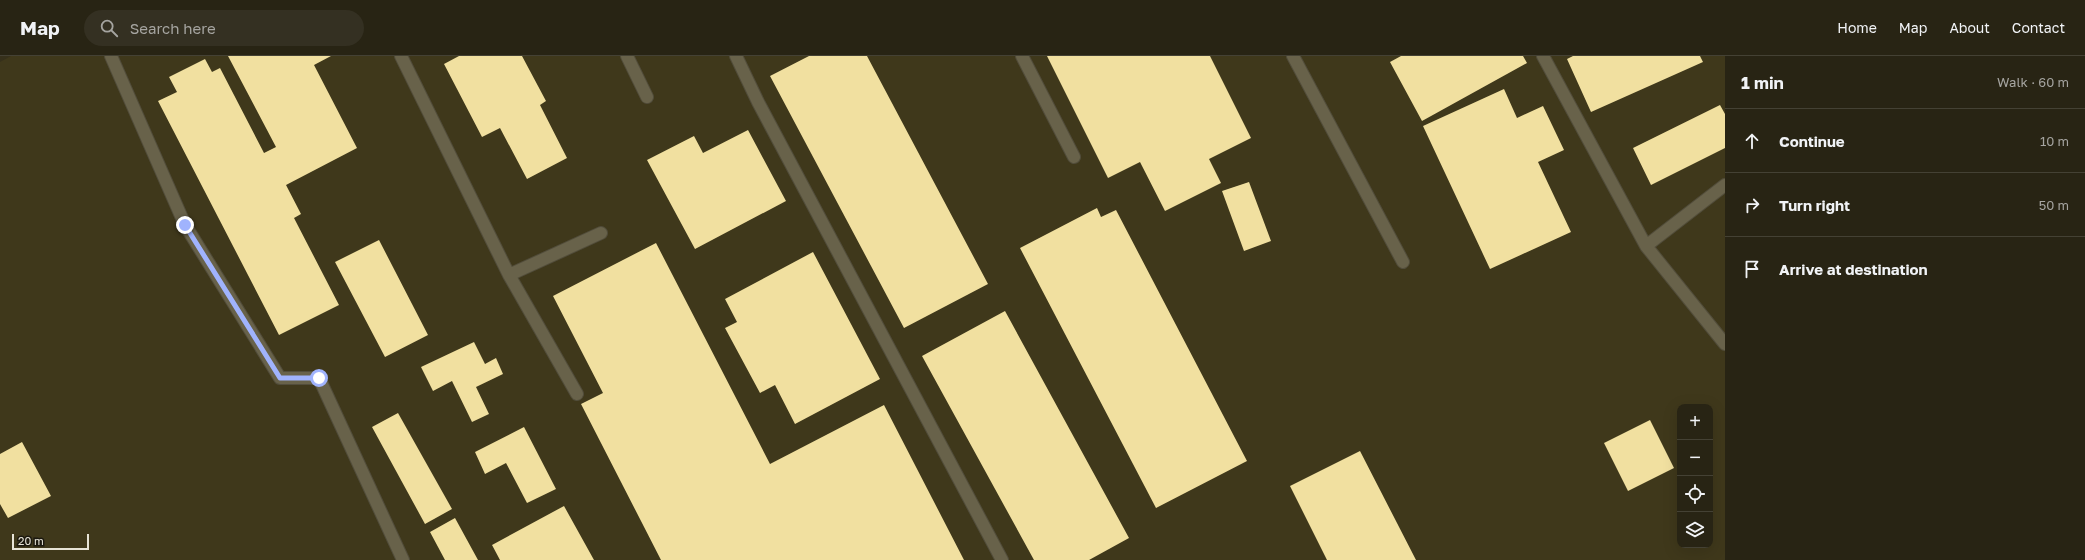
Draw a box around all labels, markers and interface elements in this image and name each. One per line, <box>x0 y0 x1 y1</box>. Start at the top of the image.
search box <box>84 10 364 46</box>
text: Map <box>20 16 60 39</box>
icon: search <box>98 17 120 39</box>
text: Search here <box>130 19 216 37</box>
text: Home <box>1837 19 1877 36</box>
text: Map <box>1899 19 1927 36</box>
text: About <box>1949 19 1990 36</box>
text: Contact <box>2012 19 2065 36</box>
text: 1 min <box>1741 72 1784 93</box>
text: Walk · 60 m <box>1997 74 2069 90</box>
icon: ahead <box>1741 130 1763 152</box>
text: Continue <box>1779 132 1845 150</box>
text: 10 m <box>2040 133 2069 149</box>
icon: right <box>1741 194 1763 216</box>
text: Turn right <box>1779 196 1850 214</box>
text: 50 m <box>2039 197 2069 213</box>
route end <box>176 216 194 234</box>
icon: arrive <box>1741 258 1763 280</box>
text: Arrive at destination <box>1779 260 1928 278</box>
route start <box>310 369 328 387</box>
map controls <box>1677 404 1713 548</box>
button: + <box>1677 404 1713 440</box>
button: − <box>1677 440 1713 476</box>
button: locate <box>1677 476 1713 512</box>
button: layers <box>1677 512 1713 548</box>
scale bar <box>12 532 89 551</box>
text: 20 m <box>18 534 44 547</box>

